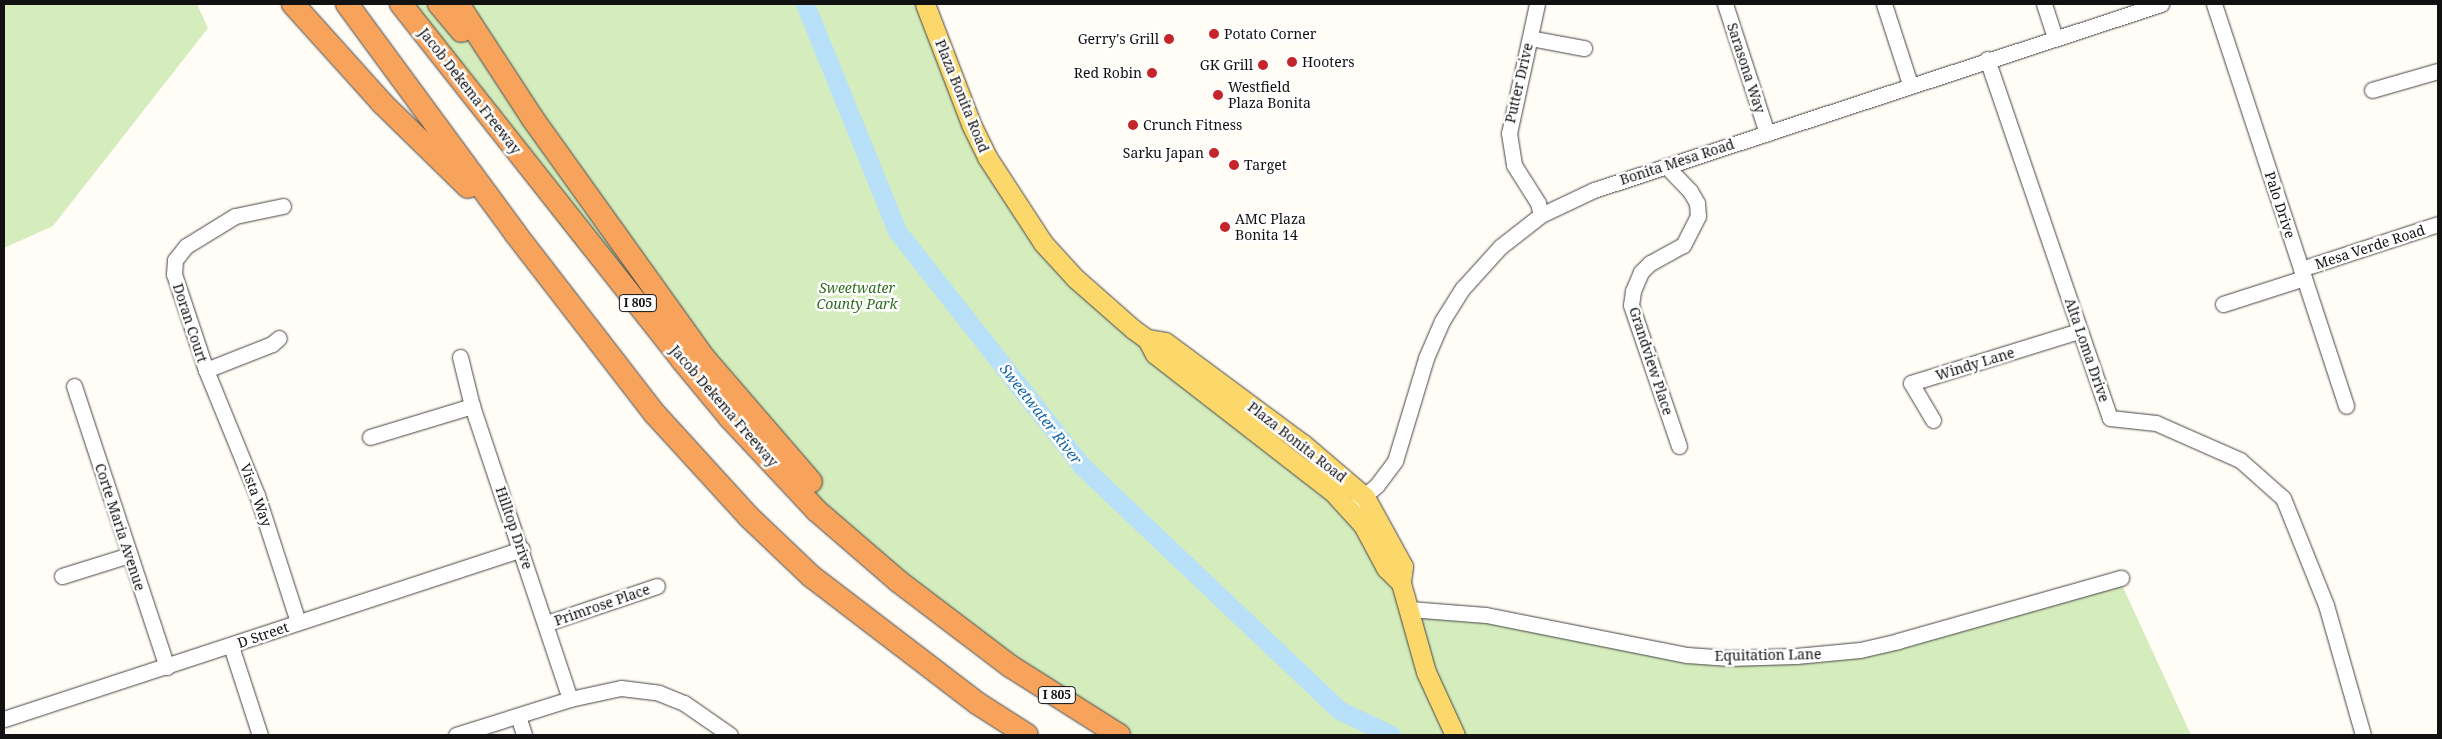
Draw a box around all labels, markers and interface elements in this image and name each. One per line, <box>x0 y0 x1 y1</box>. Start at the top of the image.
street label: Sarasona Way <box>1724 21 1768 115</box>
street label: Jacob Dekema Freeway <box>416 25 524 157</box>
place label: Potato Corner <box>1224 26 1316 42</box>
marker: Potato Corner <box>1208 28 1220 40</box>
place label: Gerry's Grill <box>1078 31 1159 47</box>
marker: Gerry's Grill <box>1163 33 1175 45</box>
street label: Plaza Bonita Road <box>932 37 992 155</box>
street label: Putter Drive <box>1502 41 1536 125</box>
place label: Hooters <box>1302 54 1355 70</box>
marker: Hooters <box>1286 56 1298 68</box>
place label: GK Grill <box>1200 57 1253 73</box>
marker: GK Grill <box>1257 59 1269 71</box>
place label: Red Robin <box>1074 65 1142 81</box>
marker: Red Robin <box>1146 67 1158 79</box>
place label: Westfield Plaza Bonita <box>1228 79 1311 111</box>
marker: Westfield Plaza Bonita <box>1212 89 1224 101</box>
place label: Crunch Fitness <box>1143 117 1242 133</box>
marker: Crunch Fitness <box>1127 119 1139 131</box>
street label: Bonita Mesa Road <box>1618 136 1736 188</box>
place label: Sarku Japan <box>1123 145 1204 161</box>
marker: Sarku Japan <box>1208 147 1220 159</box>
place label: Target <box>1244 157 1287 173</box>
marker: Target <box>1228 159 1240 171</box>
street label: Palo Drive <box>2261 169 2299 241</box>
place label: AMC Plaza Bonita 14 <box>1235 211 1306 243</box>
marker: AMC Plaza Bonita 14 <box>1219 221 1231 233</box>
street label: Mesa Verde Road <box>2313 221 2427 273</box>
park label: Sweetwater County Park <box>816 280 898 312</box>
street label: Doran Court <box>169 281 211 365</box>
road number: I 805 <box>618 294 658 312</box>
street label: Alta Loma Drive <box>2061 296 2113 404</box>
street label: Grandview Place <box>1626 305 1676 417</box>
street label: Jacob Dekema Freeway <box>667 342 781 470</box>
street label: Windy Lane <box>1934 344 2016 384</box>
water label: Sweetwater River <box>996 360 1086 468</box>
street label: Plaza Bonita Road <box>1244 398 1350 486</box>
street label: Corte Maria Avenue <box>91 461 149 593</box>
street label: Vista Way <box>237 461 275 529</box>
street label: Hilltop Drive <box>492 484 536 572</box>
street label: Primrose Place <box>552 581 652 629</box>
street label: D Street <box>235 618 291 652</box>
street label: Equitation Lane <box>1714 646 1822 664</box>
road number: I 805 <box>1037 686 1077 704</box>

